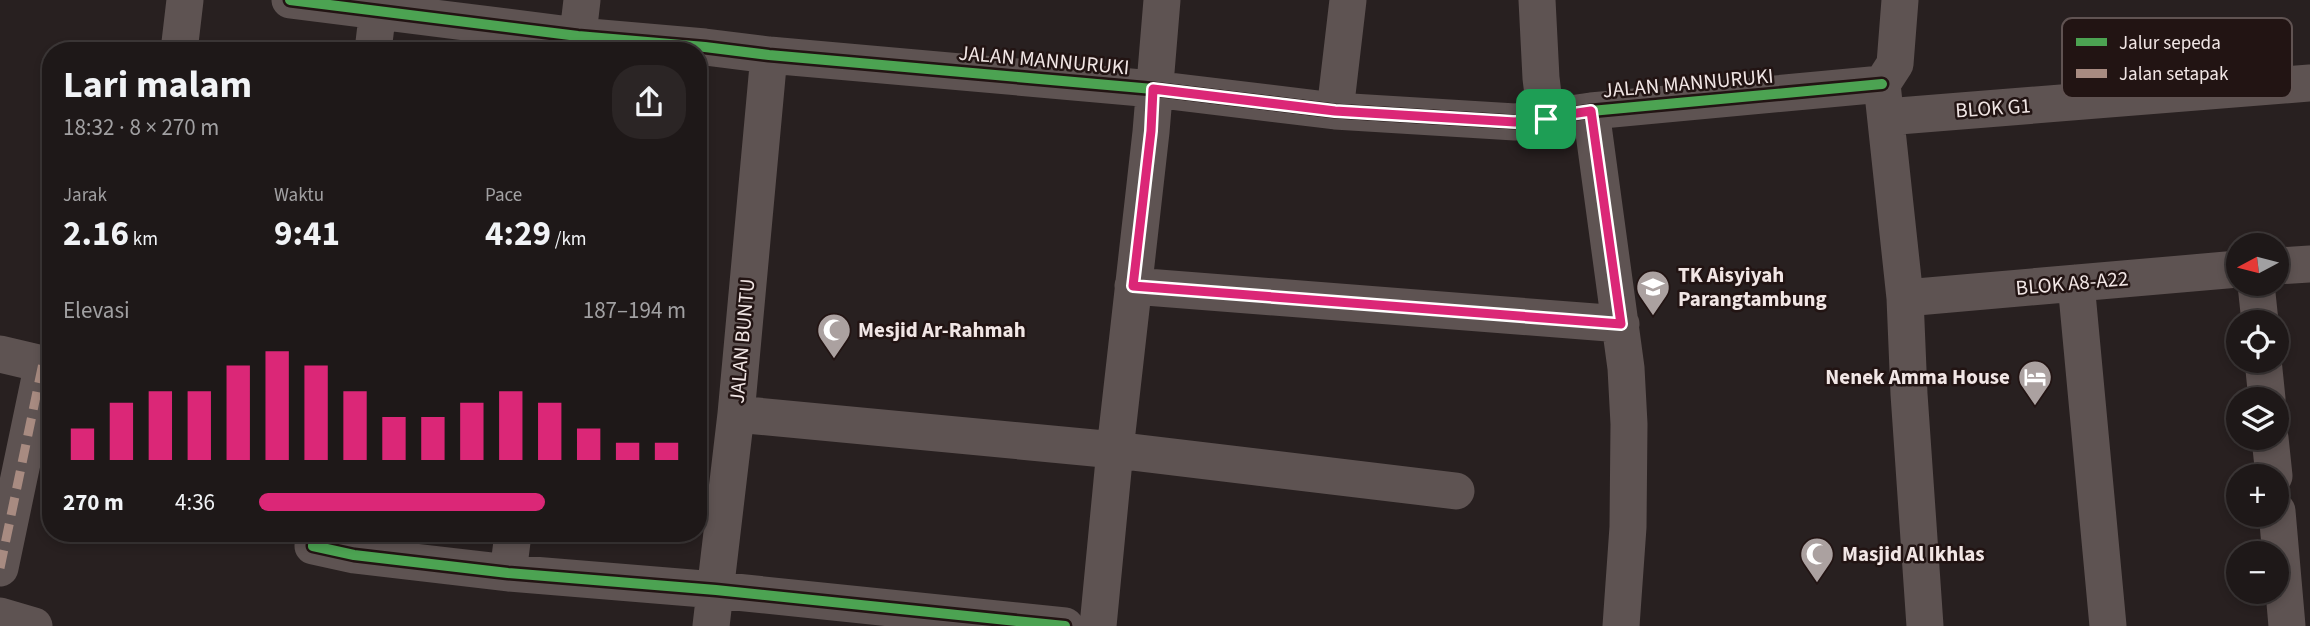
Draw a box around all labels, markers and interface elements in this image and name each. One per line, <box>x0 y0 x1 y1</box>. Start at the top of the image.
legend <box>2062 18 2292 98</box>
text: Jalur sepeda <box>2119 30 2221 57</box>
street label: JALAN MANNURUKI <box>957 38 1131 82</box>
text: Lari malam <box>63 58 252 112</box>
street label: JALAN MANNURUKI <box>1601 61 1775 105</box>
text: Jalan setapak <box>2119 61 2229 88</box>
button: share <box>612 65 686 139</box>
pin <box>1516 89 1576 149</box>
street label: BLOK G1 <box>1954 90 2032 126</box>
icon: arrive <box>1527 100 1565 138</box>
text: 18:32 · 8 × 270 m <box>63 111 219 144</box>
text: Jarak <box>63 182 107 209</box>
text: Waktu <box>274 182 324 209</box>
text: Pace <box>485 182 522 209</box>
text: 2.16 <box>63 209 129 259</box>
text: 9:41 <box>274 209 340 259</box>
text: 4:29 <box>485 209 551 259</box>
text: km <box>129 226 158 253</box>
text: /km <box>551 226 587 253</box>
north arrow <box>2226 233 2289 296</box>
map controls <box>2226 233 2289 604</box>
place label: TK Aisyiyah Parangtambung <box>1678 260 1827 314</box>
street label: BLOK A8-A22 <box>2014 263 2130 303</box>
school or university icon: TK Aisyiyah Parangtambung <box>1634 268 1672 317</box>
street label: JALAN BUNTU <box>722 277 762 405</box>
text: Elevasi <box>63 294 130 327</box>
text: 187–194 m <box>583 294 686 327</box>
button: locate <box>2226 310 2289 373</box>
mosque icon: Mesjid Ar-Rahmah <box>815 311 853 360</box>
place label: Mesjid Ar-Rahmah <box>858 315 1026 345</box>
hotel icon: Nenek Amma House <box>2016 358 2054 407</box>
place label: Nenek Amma House <box>1825 362 2010 392</box>
button: layers <box>2226 387 2289 450</box>
button: + <box>2226 464 2289 527</box>
text: 270 m <box>63 486 124 519</box>
text: 4:36 <box>175 486 215 519</box>
mosque icon: Masjid Al Ikhlas <box>1798 535 1836 584</box>
place label: Masjid Al Ikhlas <box>1842 539 1985 569</box>
button: − <box>2226 541 2289 604</box>

